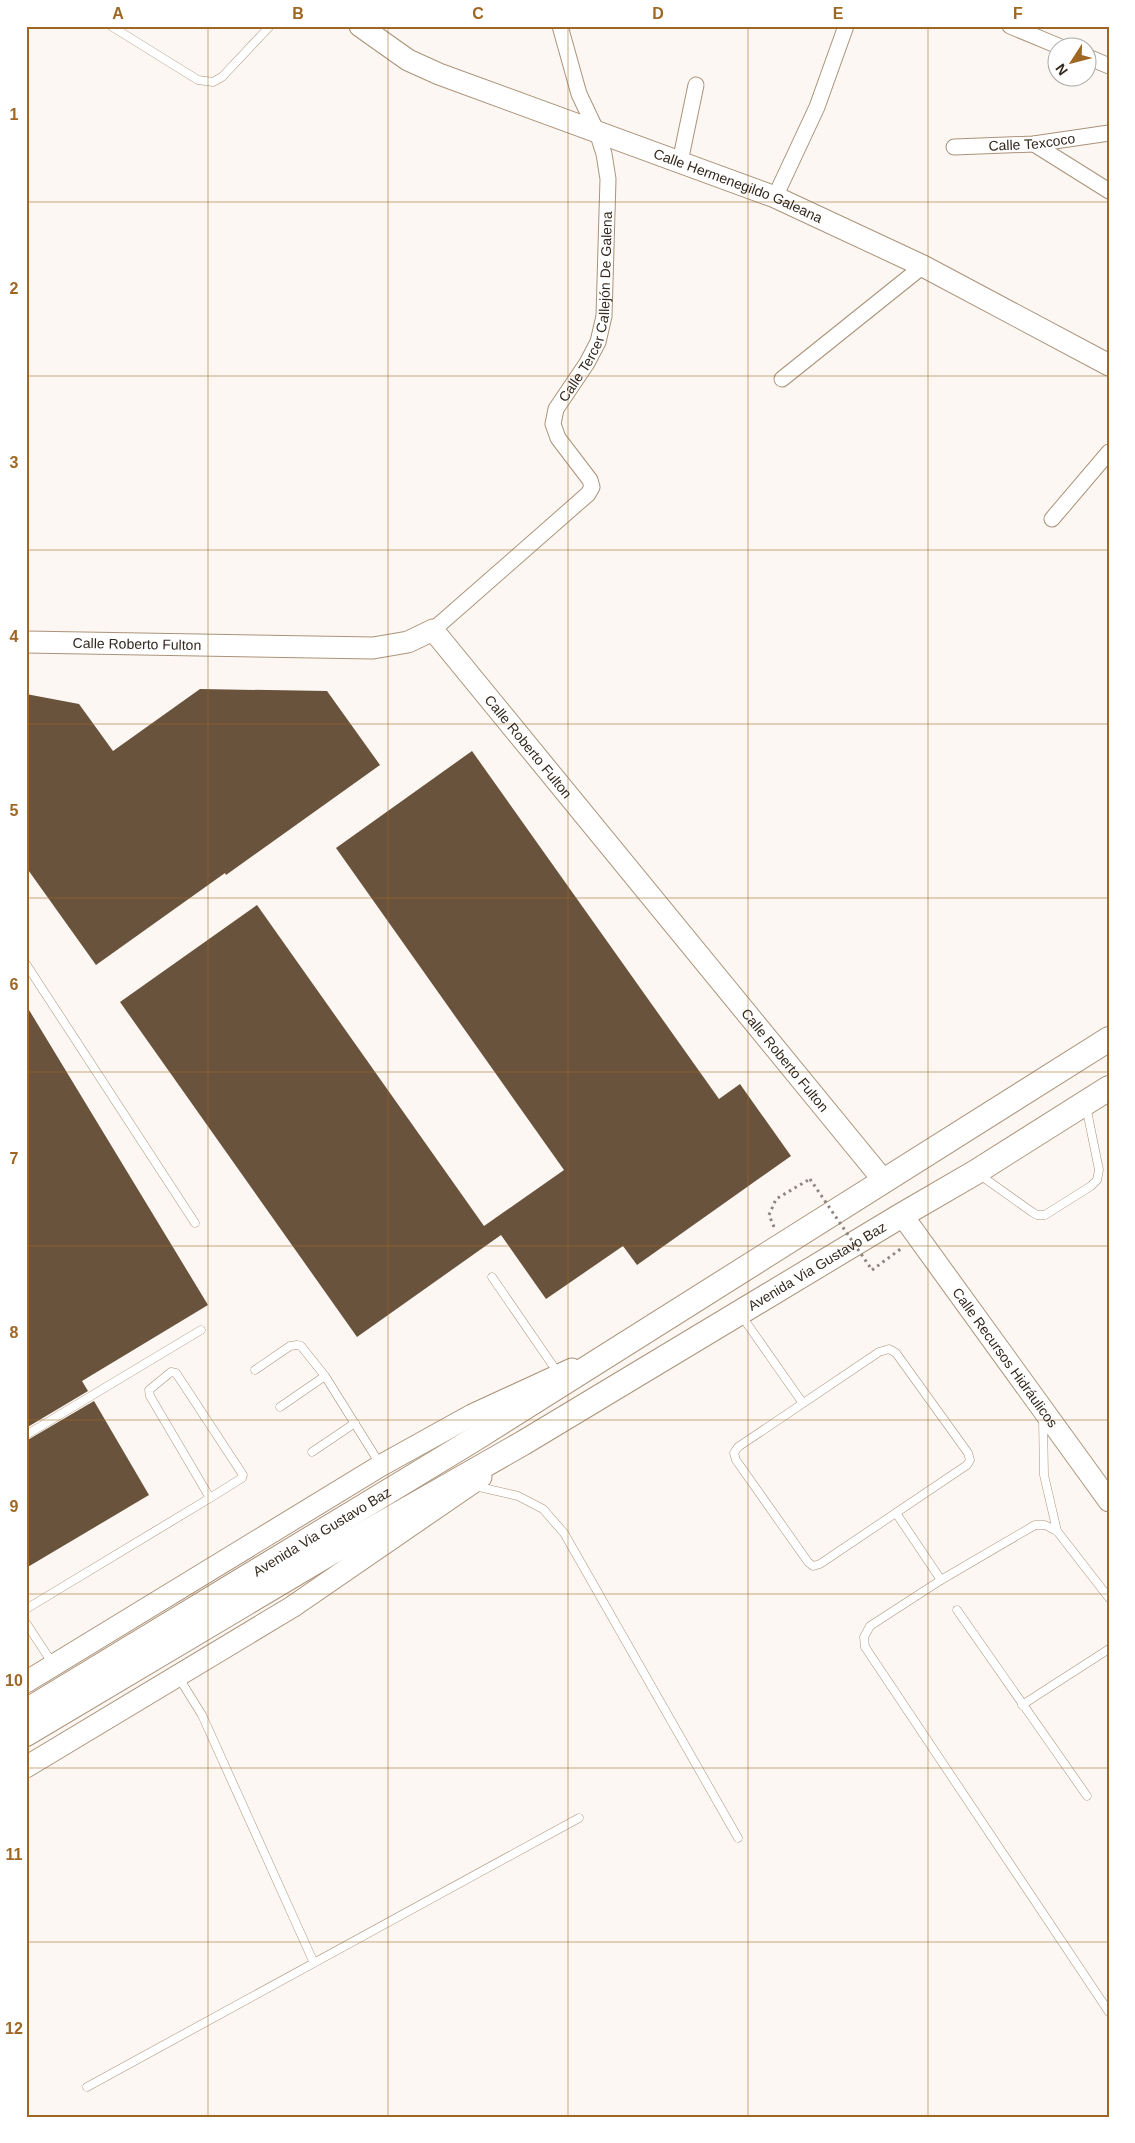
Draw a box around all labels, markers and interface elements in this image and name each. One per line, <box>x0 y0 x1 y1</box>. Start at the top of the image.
text: A <box>112 5 124 22</box>
text: B <box>292 5 304 22</box>
text: C <box>472 5 484 22</box>
text: D <box>652 5 664 22</box>
text: E <box>833 5 844 22</box>
text: F <box>1013 5 1023 22</box>
north arrow <box>1048 38 1098 88</box>
text: N <box>1052 61 1071 78</box>
text: 1 <box>10 106 19 123</box>
street label: Calle Texcoco <box>988 130 1076 154</box>
street label: Calle Hermenegildo Galeana <box>651 145 825 226</box>
street label: Calle Tercer Callejón De Galena <box>555 211 615 405</box>
text: 2 <box>10 280 19 297</box>
text: 3 <box>10 454 19 471</box>
text: 4 <box>10 628 19 645</box>
street label: Calle Roberto Fulton <box>73 635 201 653</box>
street label: Calle Roberto Fulton <box>482 692 575 801</box>
text: 5 <box>10 802 19 819</box>
text: 6 <box>10 976 19 993</box>
street label: Calle Roberto Fulton <box>738 1005 832 1115</box>
text: 7 <box>10 1150 19 1167</box>
street label: Avenida Via Gustavo Baz <box>745 1218 889 1314</box>
street label: Calle Recursos Hidráulicos <box>949 1285 1061 1430</box>
text: 8 <box>10 1324 19 1341</box>
street label: Avenida Via Gustavo Baz <box>250 1484 394 1580</box>
text: 9 <box>10 1498 19 1515</box>
text: 10 <box>5 1672 23 1689</box>
text: 11 <box>6 1846 23 1863</box>
text: 12 <box>5 2020 23 2037</box>

